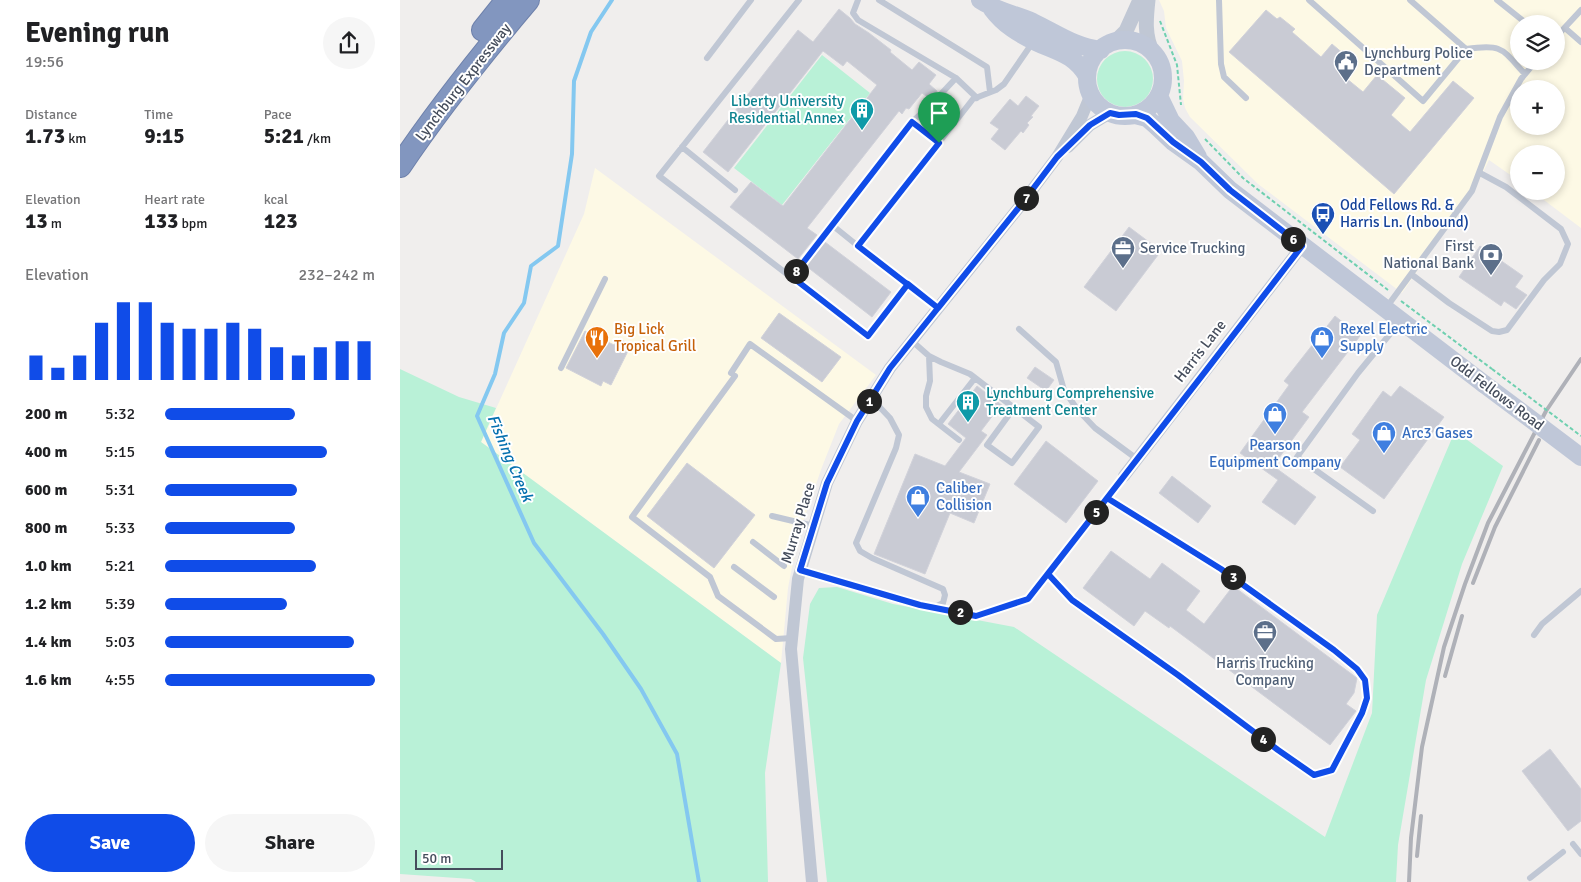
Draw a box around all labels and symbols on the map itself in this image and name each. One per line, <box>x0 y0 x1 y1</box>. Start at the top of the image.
street label: Lynchburg Expressway <box>411 19 515 145</box>
place label: Lynchburg Police Department <box>1364 44 1473 79</box>
public building icon: Lynchburg Police Department <box>1333 49 1359 83</box>
place label: Liberty University Residential Annex <box>729 92 844 127</box>
pin <box>918 92 960 143</box>
building icon: Liberty University Residential Annex <box>849 97 875 131</box>
pin: 7 <box>1014 186 1038 210</box>
place label: Odd Fellows Rd. & Harris Ln. (Inbound) <box>1340 196 1469 231</box>
bus stop icon: Odd Fellows Rd. & Harris Ln. (Inbound) <box>1310 201 1336 235</box>
pin: 6 <box>1280 226 1306 252</box>
office icon: Service Trucking <box>1110 235 1136 269</box>
place label: First National Bank <box>1383 237 1474 272</box>
place label: Service Trucking <box>1140 239 1245 257</box>
bank icon: First National Bank <box>1478 242 1504 276</box>
pin: 8 <box>784 258 808 284</box>
street label: Harris Lane <box>1170 316 1230 386</box>
place label: Big Lick Tropical Grill <box>614 320 696 355</box>
place label: Rexel Electric Supply <box>1340 320 1428 355</box>
restaurant icon: Big Lick Tropical Grill <box>584 325 610 359</box>
shop icon: Rexel Electric Supply <box>1309 325 1335 359</box>
street label: Odd Fellows Road <box>1446 352 1548 434</box>
place label: Lynchburg Comprehensive Treatment Center <box>986 384 1154 419</box>
pin: 1 <box>856 388 882 414</box>
building icon: Lynchburg Comprehensive Treatment Center <box>955 389 981 423</box>
shop icon: Pearson Equipment Company <box>1262 401 1288 435</box>
water label: Fishing Creek <box>483 411 538 506</box>
shop icon: Arc3 Gases <box>1371 420 1397 454</box>
place label: Arc3 Gases <box>1402 424 1473 442</box>
place label: Pearson Equipment Company <box>1209 436 1341 471</box>
place label: Caliber Collision <box>936 479 992 514</box>
street label: Murray Place <box>777 480 819 566</box>
shop icon: Caliber Collision <box>905 484 931 518</box>
pin: 5 <box>1084 500 1108 524</box>
pin: 3 <box>1220 564 1246 590</box>
pin: 2 <box>948 600 972 624</box>
office icon: Harris Trucking Company <box>1252 619 1278 653</box>
place label: Harris Trucking Company <box>1216 654 1314 689</box>
pin: 4 <box>1250 726 1276 752</box>
scale bar <box>415 847 502 870</box>

